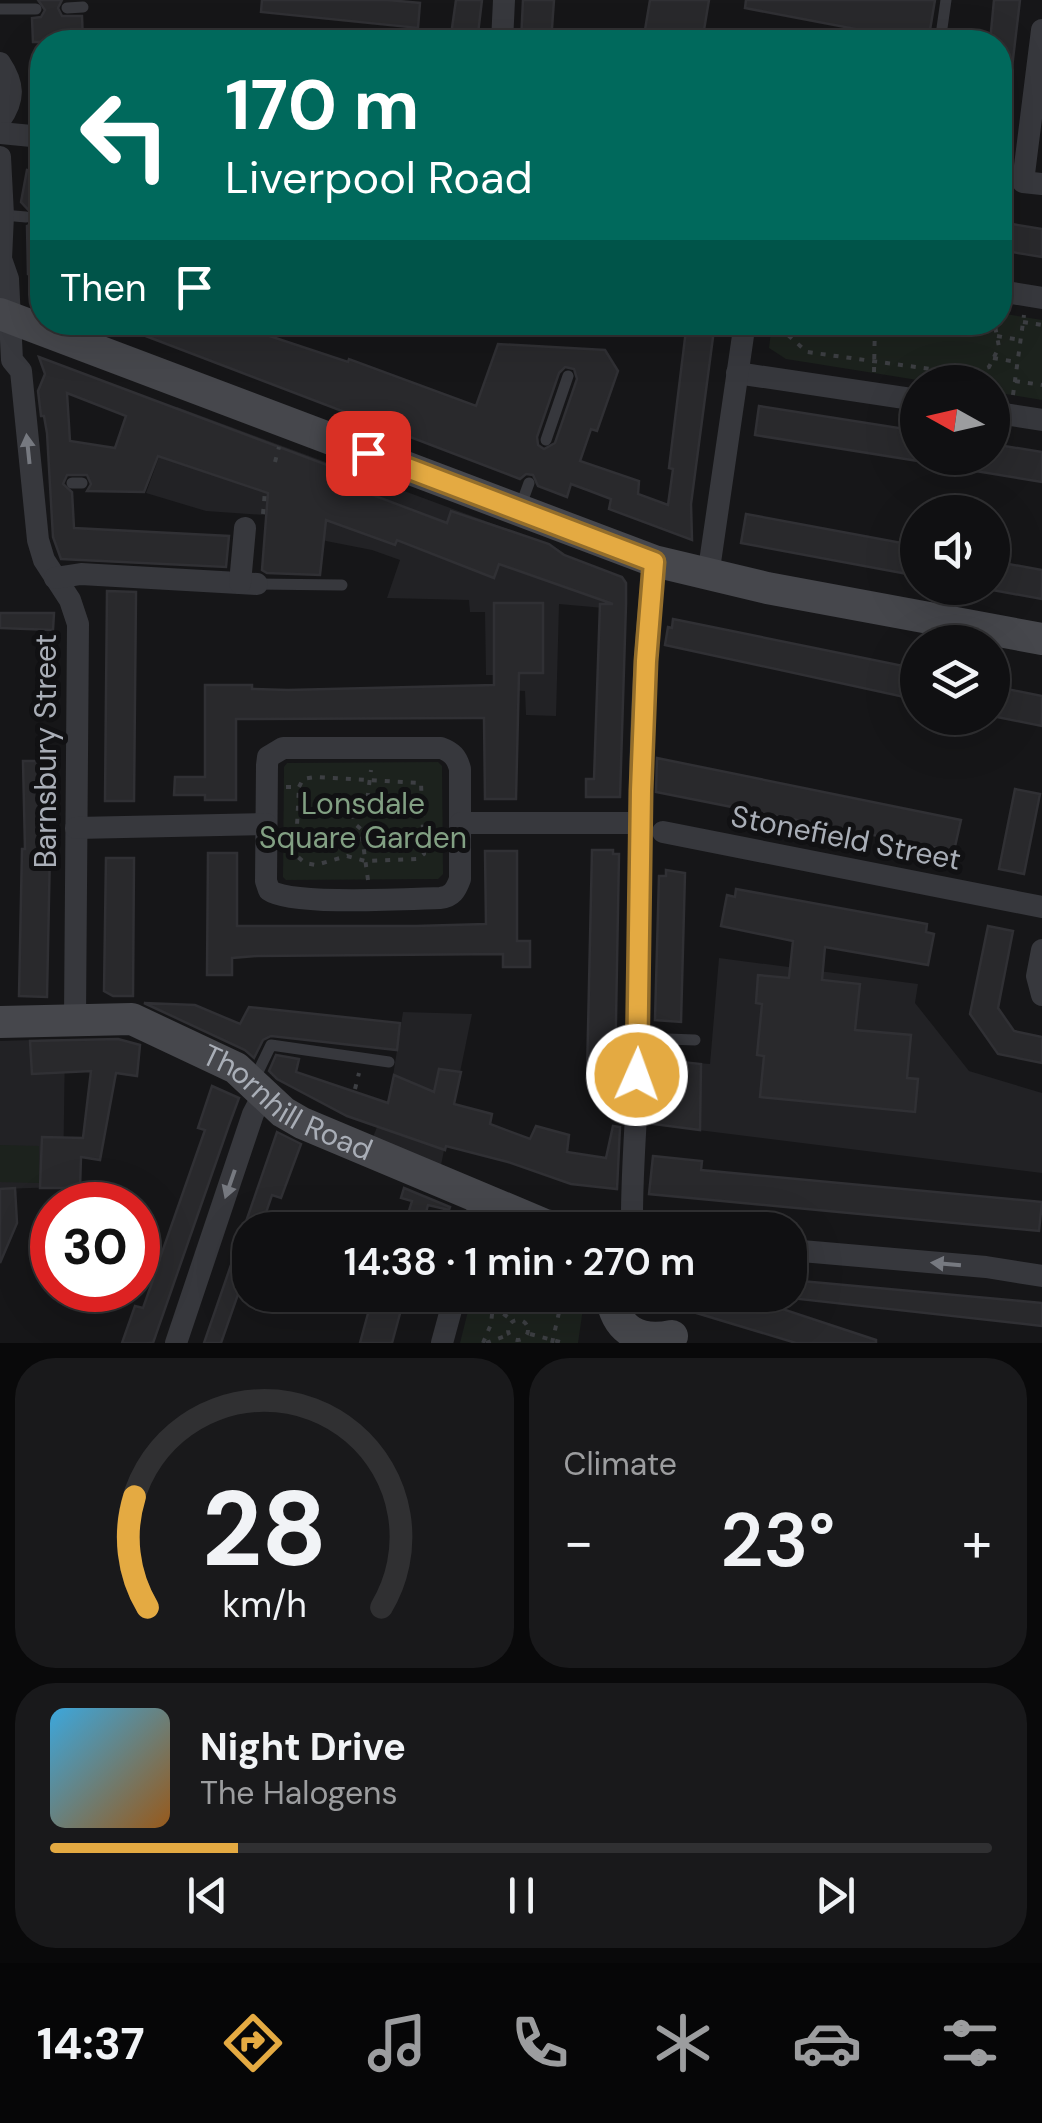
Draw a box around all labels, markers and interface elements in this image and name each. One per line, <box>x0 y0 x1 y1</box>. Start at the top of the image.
text: 170 m <box>225 60 419 151</box>
icon: left <box>60 70 190 200</box>
text: Liverpool Road <box>225 148 533 207</box>
icon: arrive <box>167 260 222 315</box>
text: Then <box>60 263 147 313</box>
north arrow <box>900 365 1010 475</box>
map controls <box>900 365 1010 735</box>
pin <box>326 411 411 496</box>
icon: arrive <box>341 426 396 481</box>
one-way arrow <box>19 433 35 464</box>
button: sound <box>900 495 1010 605</box>
button: layers <box>900 625 1010 735</box>
street label: Barnsbury Street <box>26 634 65 868</box>
park label: Lonsdale Square Garden <box>259 784 467 857</box>
street label: Stonefield Street <box>728 796 964 879</box>
position arrow <box>585 1023 689 1127</box>
street label: Thornhill Road <box>196 1035 379 1169</box>
one-way arrow <box>221 1169 236 1199</box>
speed limit sign: 30 <box>30 1182 160 1312</box>
text: 14:38 · 1 min · 270 m <box>344 1237 695 1287</box>
one-way arrow <box>929 1256 961 1272</box>
text: Climate <box>564 1443 677 1485</box>
text: 28 <box>202 1462 327 1597</box>
text: 23° <box>720 1492 835 1589</box>
text: − <box>564 1506 594 1578</box>
text: + <box>962 1506 992 1578</box>
text: km/h <box>222 1582 306 1628</box>
text: Night Drive <box>200 1722 406 1772</box>
text: The Halogens <box>200 1772 398 1814</box>
icon: previous <box>180 1868 235 1923</box>
icon: pause <box>494 1868 549 1923</box>
icon: next <box>808 1868 863 1923</box>
icon: directions <box>218 2008 288 2078</box>
icon: music <box>362 2008 432 2078</box>
icon: phone <box>505 2008 575 2078</box>
icon: climate <box>648 2008 718 2078</box>
icon: car <box>792 2008 862 2078</box>
icon: filters <box>935 2008 1005 2078</box>
text: 14:37 <box>37 2014 145 2073</box>

